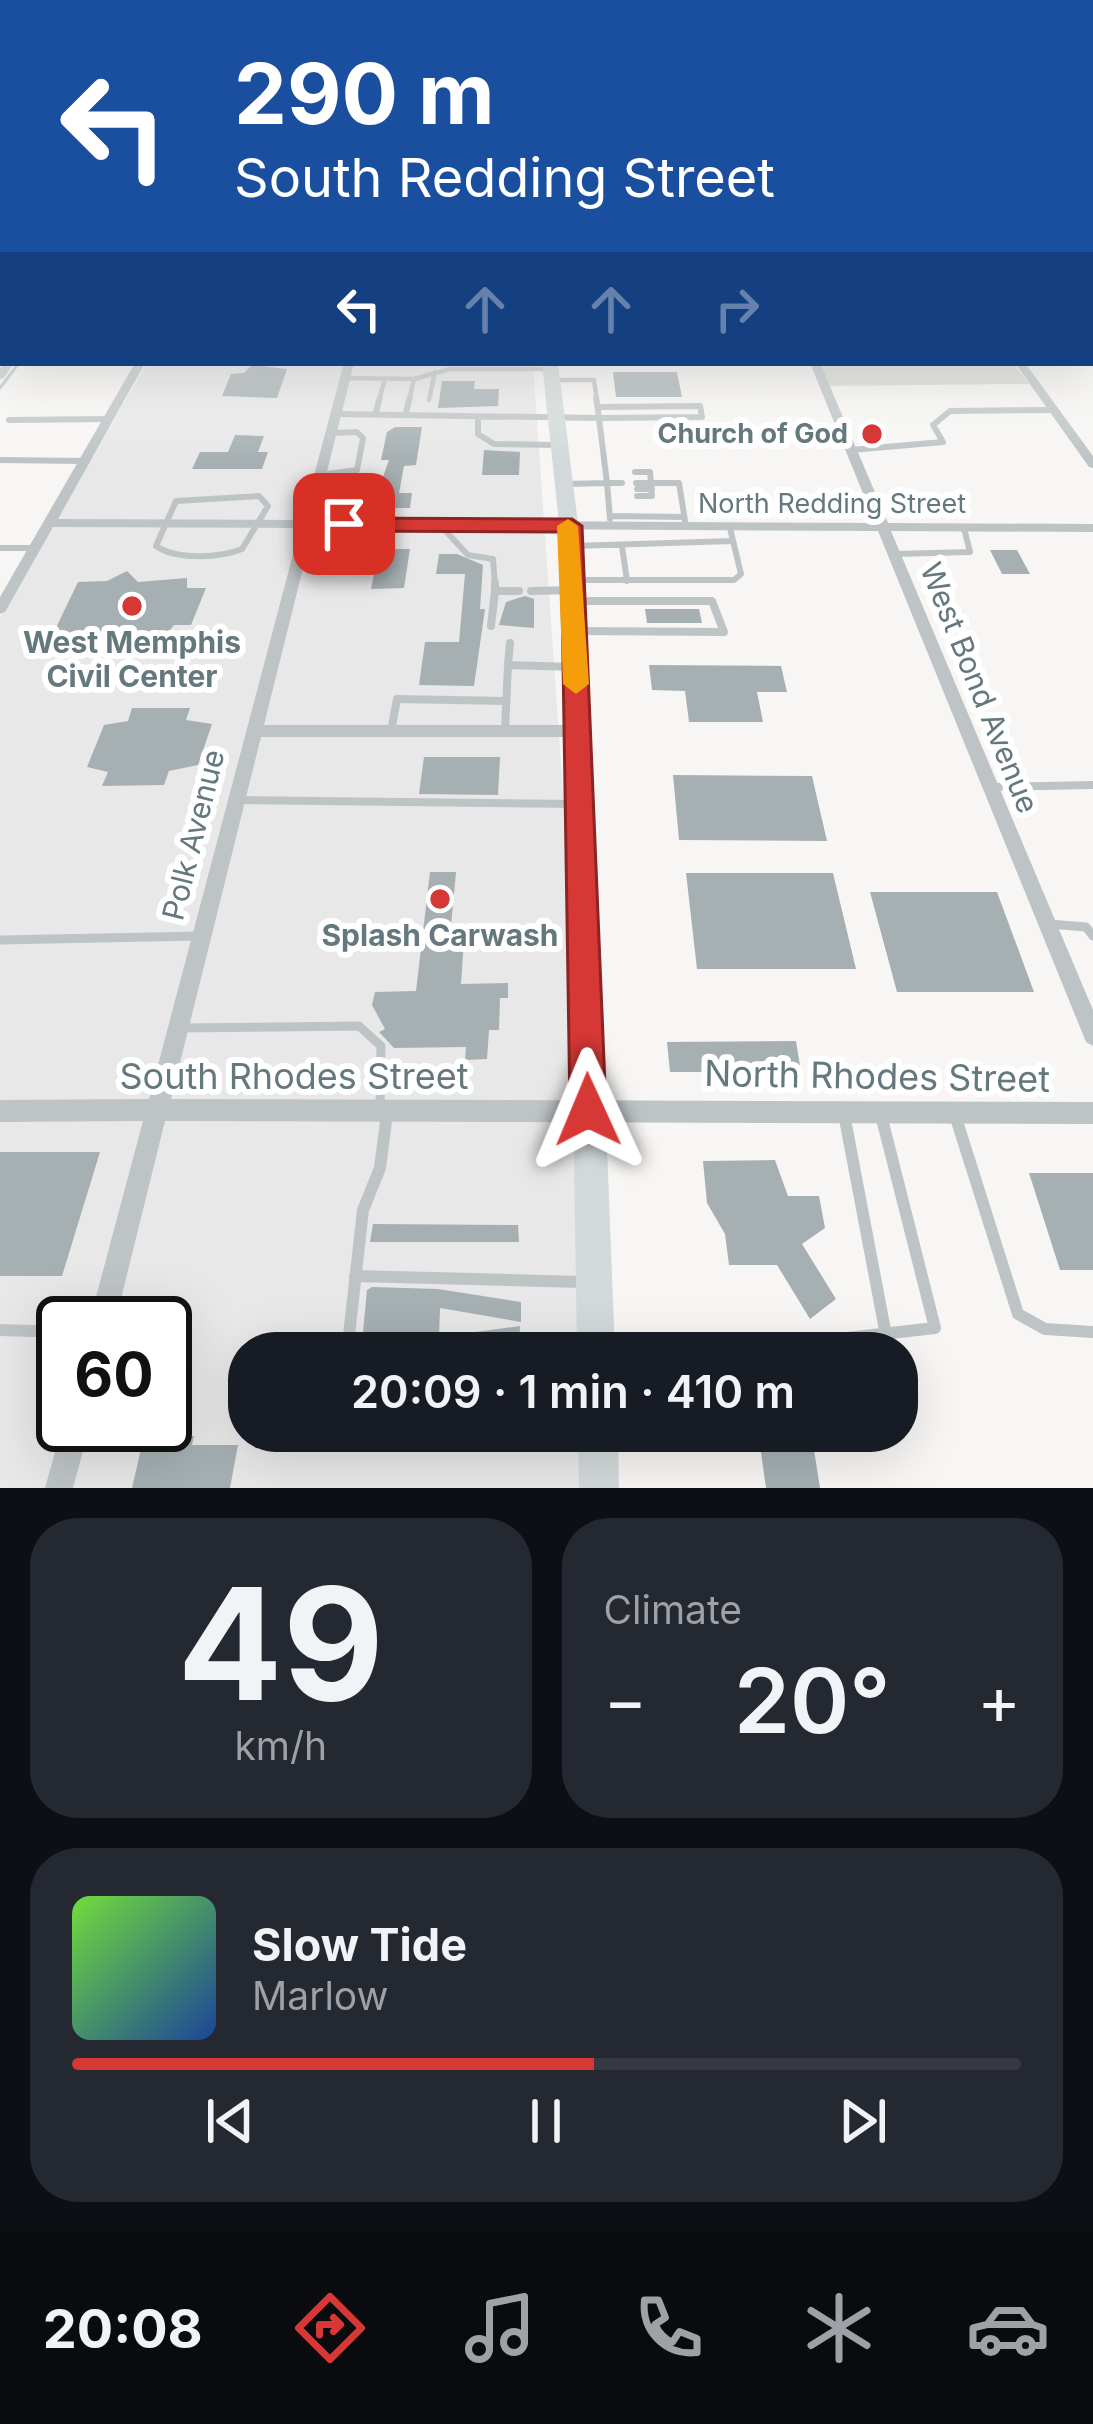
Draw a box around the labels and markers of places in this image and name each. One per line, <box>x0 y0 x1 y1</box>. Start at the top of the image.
place label: Church of God <box>657 417 848 450</box>
marker: Church of God <box>859 421 885 447</box>
pin <box>293 473 395 575</box>
marker: West Memphis Civil Center <box>119 593 145 619</box>
place label: West Memphis Civil Center <box>23 624 241 694</box>
marker: Splash Carwash <box>427 886 453 912</box>
place label: Splash Carwash <box>321 917 559 953</box>

